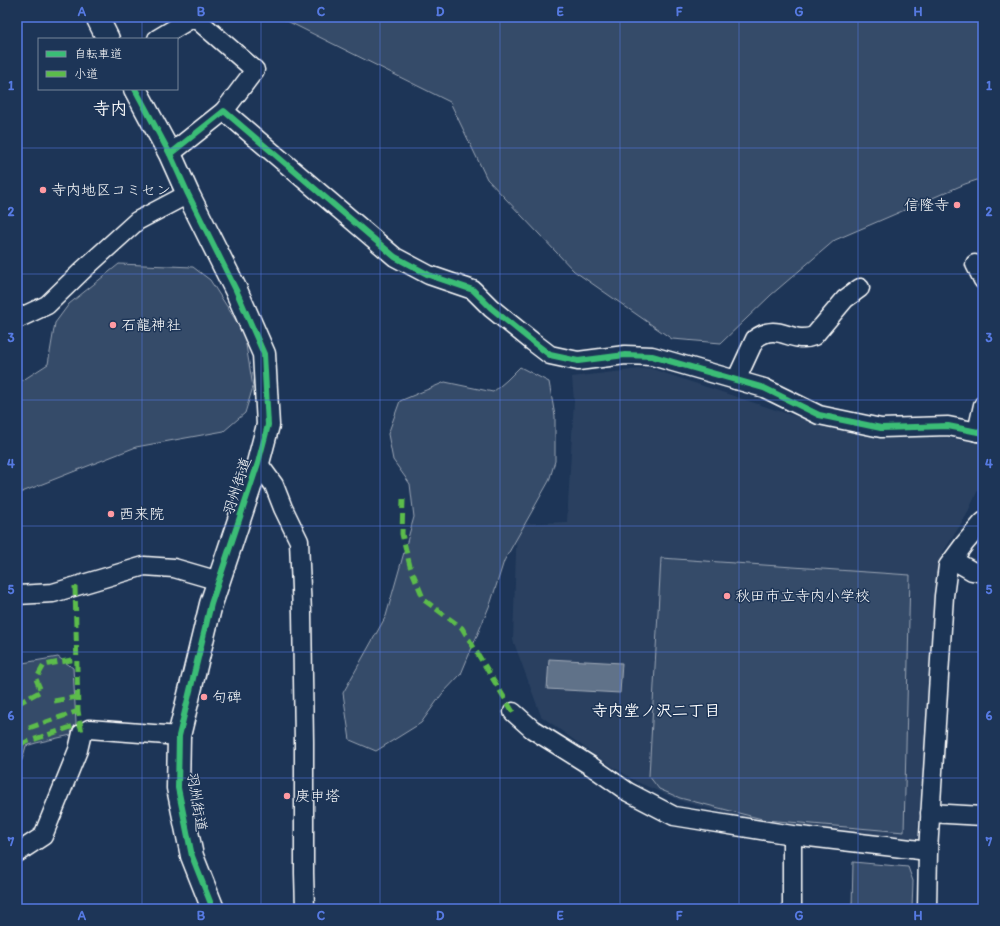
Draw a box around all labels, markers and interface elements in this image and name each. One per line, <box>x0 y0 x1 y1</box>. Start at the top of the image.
text: A <box>77 4 87 19</box>
text: B <box>197 4 206 19</box>
text: C <box>317 4 326 19</box>
text: D <box>436 4 445 19</box>
text: E <box>556 4 564 19</box>
text: F <box>676 4 683 19</box>
text: G <box>795 4 804 19</box>
text: H <box>914 4 923 19</box>
legend <box>38 38 178 90</box>
text: 自転車道 <box>74 47 122 61</box>
text: 小道 <box>74 67 98 81</box>
text: 1 <box>8 78 14 93</box>
text: 1 <box>986 78 992 93</box>
district label: 寺内 <box>93 98 127 118</box>
place label: 寺内地区コミセン <box>51 181 171 199</box>
marker: 寺内地区コミセン <box>38 185 48 195</box>
place label: 信隆寺 <box>904 196 949 214</box>
marker: 信隆寺 <box>952 200 962 210</box>
text: 2 <box>8 204 15 219</box>
text: 2 <box>986 204 993 219</box>
place label: 石龍神社 <box>121 316 181 334</box>
marker: 石龍神社 <box>108 320 118 330</box>
text: 3 <box>7 330 15 345</box>
text: 3 <box>985 330 993 345</box>
street label: 羽州街道 <box>219 455 255 517</box>
text: 4 <box>7 456 15 471</box>
text: 4 <box>985 456 993 471</box>
place label: 西来院 <box>119 505 164 523</box>
marker: 西来院 <box>106 509 116 519</box>
text: 5 <box>8 582 15 597</box>
text: 5 <box>986 582 993 597</box>
place label: 秋田市立寺内小学校 <box>735 587 870 605</box>
marker: 秋田市立寺内小学校 <box>722 591 732 601</box>
place label: 句碑 <box>212 688 242 706</box>
marker: 句碑 <box>199 692 209 702</box>
district label: 寺内堂ノ沢二丁目 <box>592 701 720 720</box>
text: 6 <box>8 708 15 723</box>
text: 6 <box>986 708 993 723</box>
street label: 羽州街道 <box>183 771 211 833</box>
place label: 庚申塔 <box>295 787 340 805</box>
marker: 庚申塔 <box>282 791 292 801</box>
text: 7 <box>7 834 15 849</box>
text: 7 <box>985 834 993 849</box>
text: A <box>77 908 87 923</box>
text: B <box>197 908 206 923</box>
text: C <box>317 908 326 923</box>
text: D <box>436 908 445 923</box>
text: E <box>556 908 564 923</box>
text: F <box>676 908 683 923</box>
text: G <box>795 908 804 923</box>
text: H <box>914 908 923 923</box>

